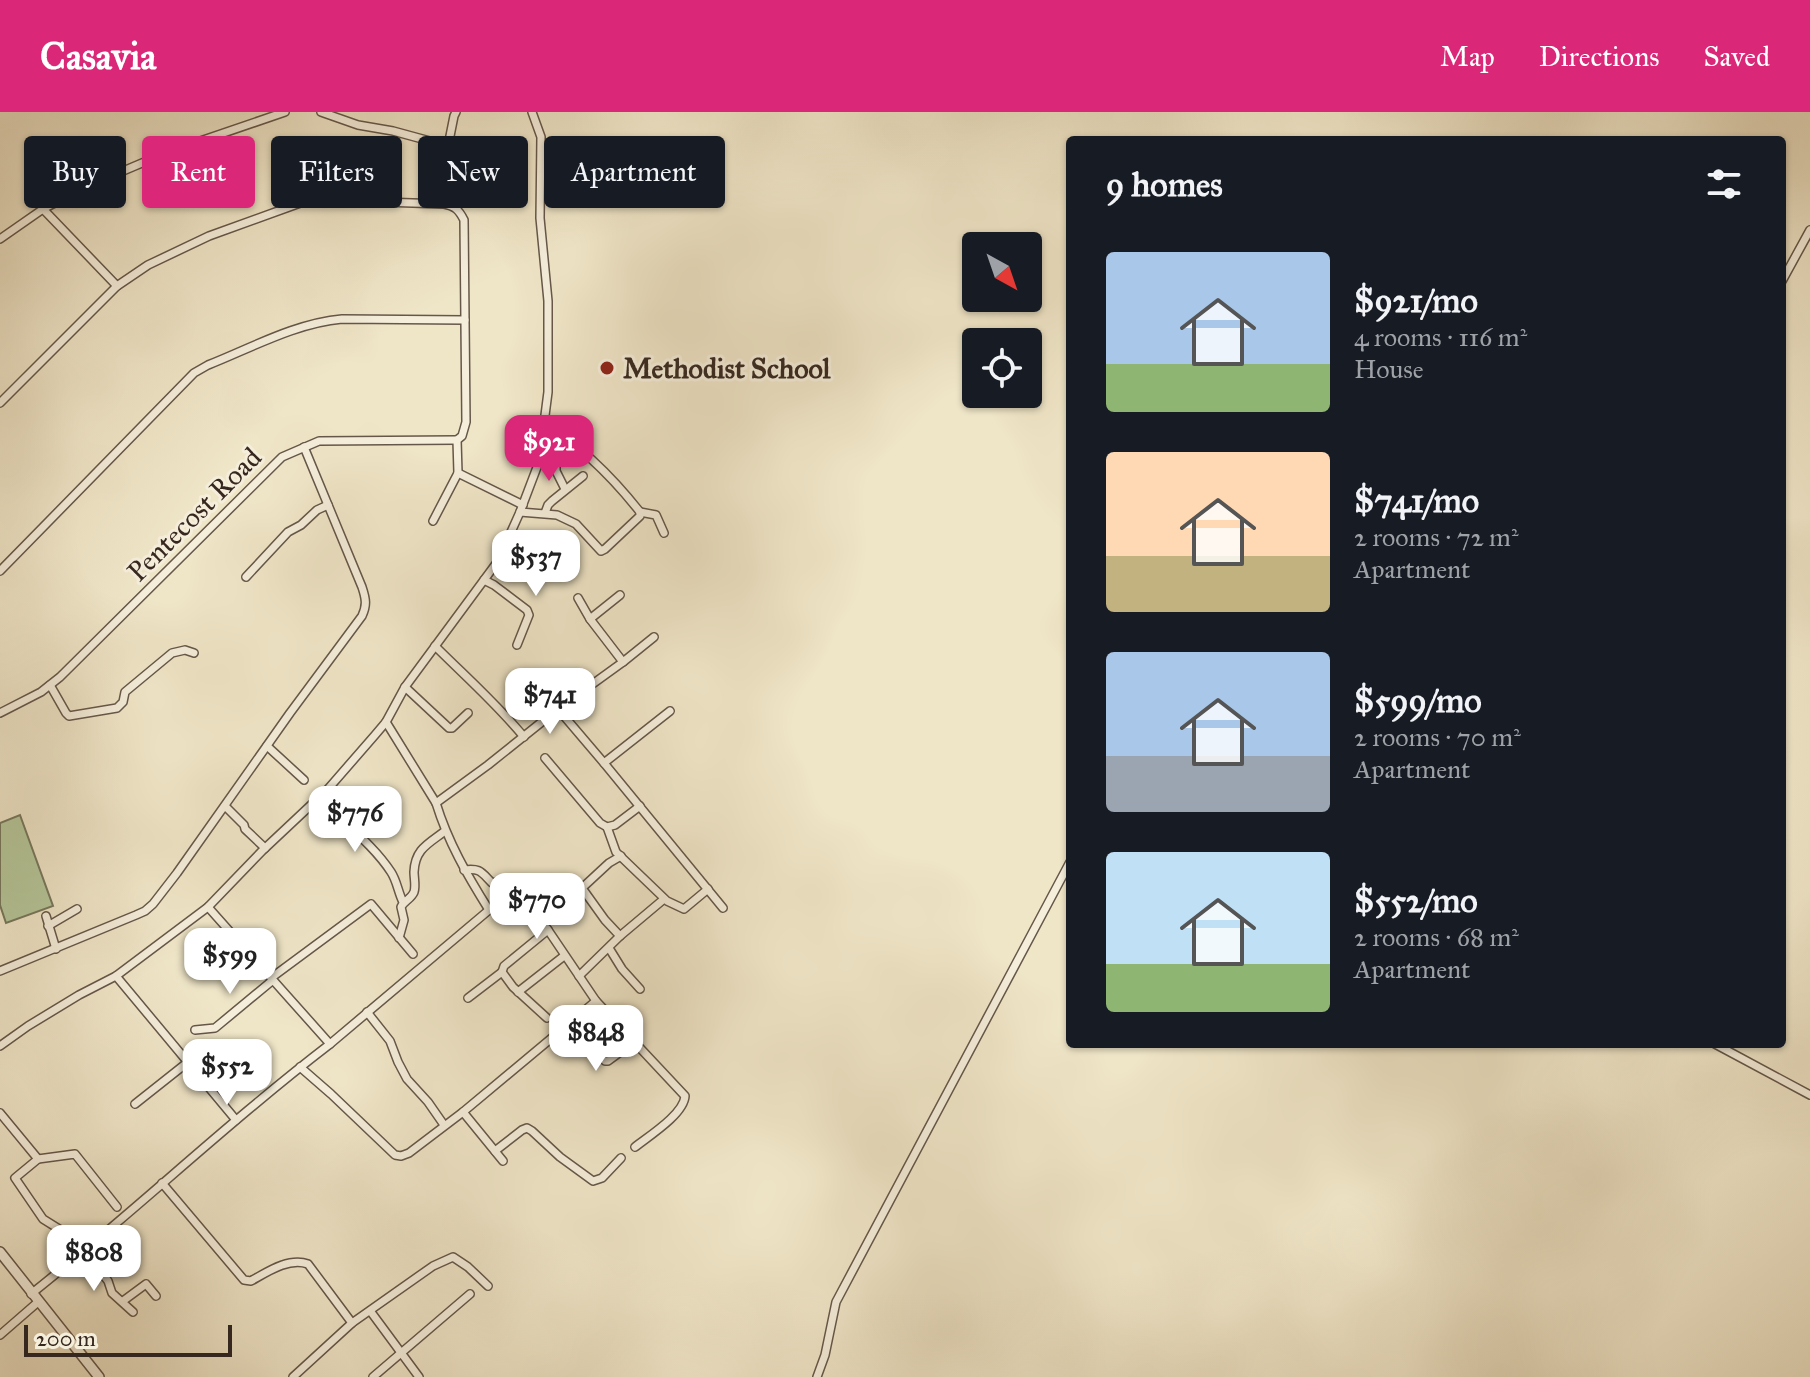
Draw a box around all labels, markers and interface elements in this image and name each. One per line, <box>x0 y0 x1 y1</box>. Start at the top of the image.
text: Casavia <box>40 33 156 79</box>
text: Map <box>1440 39 1495 74</box>
text: Directions <box>1539 39 1660 74</box>
text: Saved <box>1704 39 1770 74</box>
chip: Buy <box>24 136 126 208</box>
chip: Rent <box>142 136 255 208</box>
chip: Filters <box>271 136 402 208</box>
chip: New <box>418 136 528 208</box>
chip: Apartment <box>544 136 725 208</box>
icon: filters <box>1702 162 1746 206</box>
text: 9 homes <box>1106 164 1223 205</box>
north arrow <box>962 232 1042 312</box>
map controls <box>962 232 1042 408</box>
text: $921/mo <box>1354 280 1478 321</box>
icon: home <box>1170 284 1266 380</box>
text: 4 rooms · 116 m² <box>1354 321 1527 353</box>
button: locate <box>962 328 1042 408</box>
place label: Methodist School <box>623 351 831 386</box>
text: House <box>1354 353 1424 385</box>
marker: Methodist School <box>598 359 616 377</box>
pin: $921 <box>502 415 596 483</box>
text: $921 <box>523 425 575 457</box>
street label: Pentecost Road <box>120 440 269 589</box>
text: $741/mo <box>1354 480 1479 521</box>
icon: home <box>1170 484 1266 580</box>
text: 2 rooms · 72 m² <box>1354 521 1518 553</box>
pin: $537 <box>489 530 583 598</box>
text: $537 <box>510 540 562 572</box>
text: Apartment <box>1354 553 1470 585</box>
pin: $741 <box>503 668 597 736</box>
text: $741 <box>523 678 577 710</box>
text: $599/mo <box>1354 680 1482 721</box>
icon: home <box>1170 684 1266 780</box>
text: 2 rooms · 70 m² <box>1354 721 1521 753</box>
text: Apartment <box>1354 753 1470 785</box>
pin: $776 <box>308 786 402 854</box>
text: $776 <box>327 796 383 828</box>
pin: $770 <box>490 873 584 941</box>
text: $552/mo <box>1354 880 1478 921</box>
text: $770 <box>508 883 566 915</box>
icon: home <box>1170 884 1266 980</box>
text: 2 rooms · 68 m² <box>1354 921 1519 953</box>
pin: $599 <box>183 928 277 996</box>
text: $599 <box>202 938 258 970</box>
text: Apartment <box>1354 953 1470 985</box>
pin: $848 <box>549 1005 643 1073</box>
text: $848 <box>567 1015 625 1047</box>
pin: $552 <box>180 1039 274 1107</box>
text: $552 <box>201 1049 253 1081</box>
pin: $808 <box>47 1225 141 1293</box>
text: $808 <box>65 1235 123 1267</box>
scale bar <box>24 1321 232 1357</box>
text: 200 m <box>36 1325 96 1352</box>

